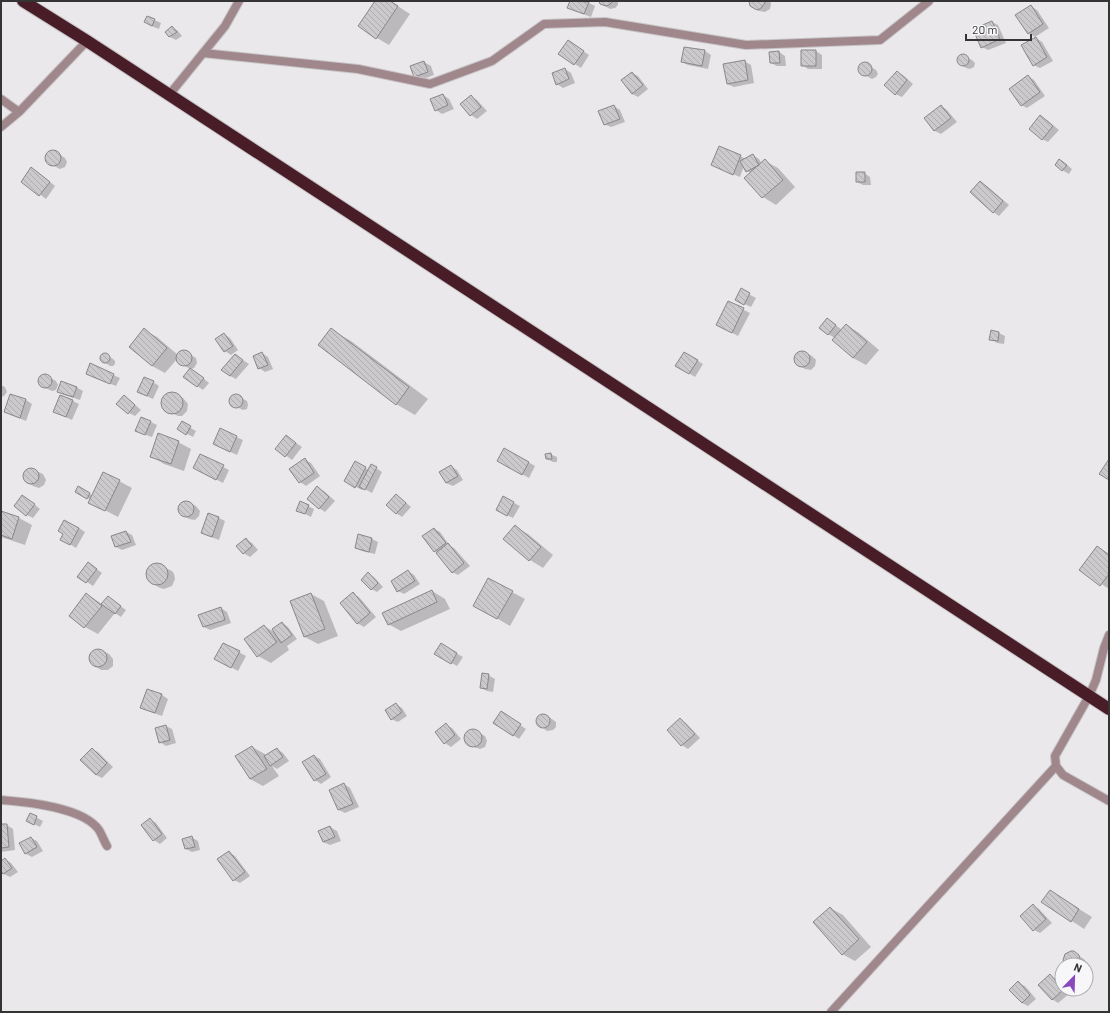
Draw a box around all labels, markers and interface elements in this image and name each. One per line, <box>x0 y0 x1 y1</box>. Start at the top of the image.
scale bar <box>966 16 1031 42</box>
text: 20 m <box>972 22 998 36</box>
north arrow <box>1054 957 1094 997</box>
text: N <box>1072 960 1084 975</box>

